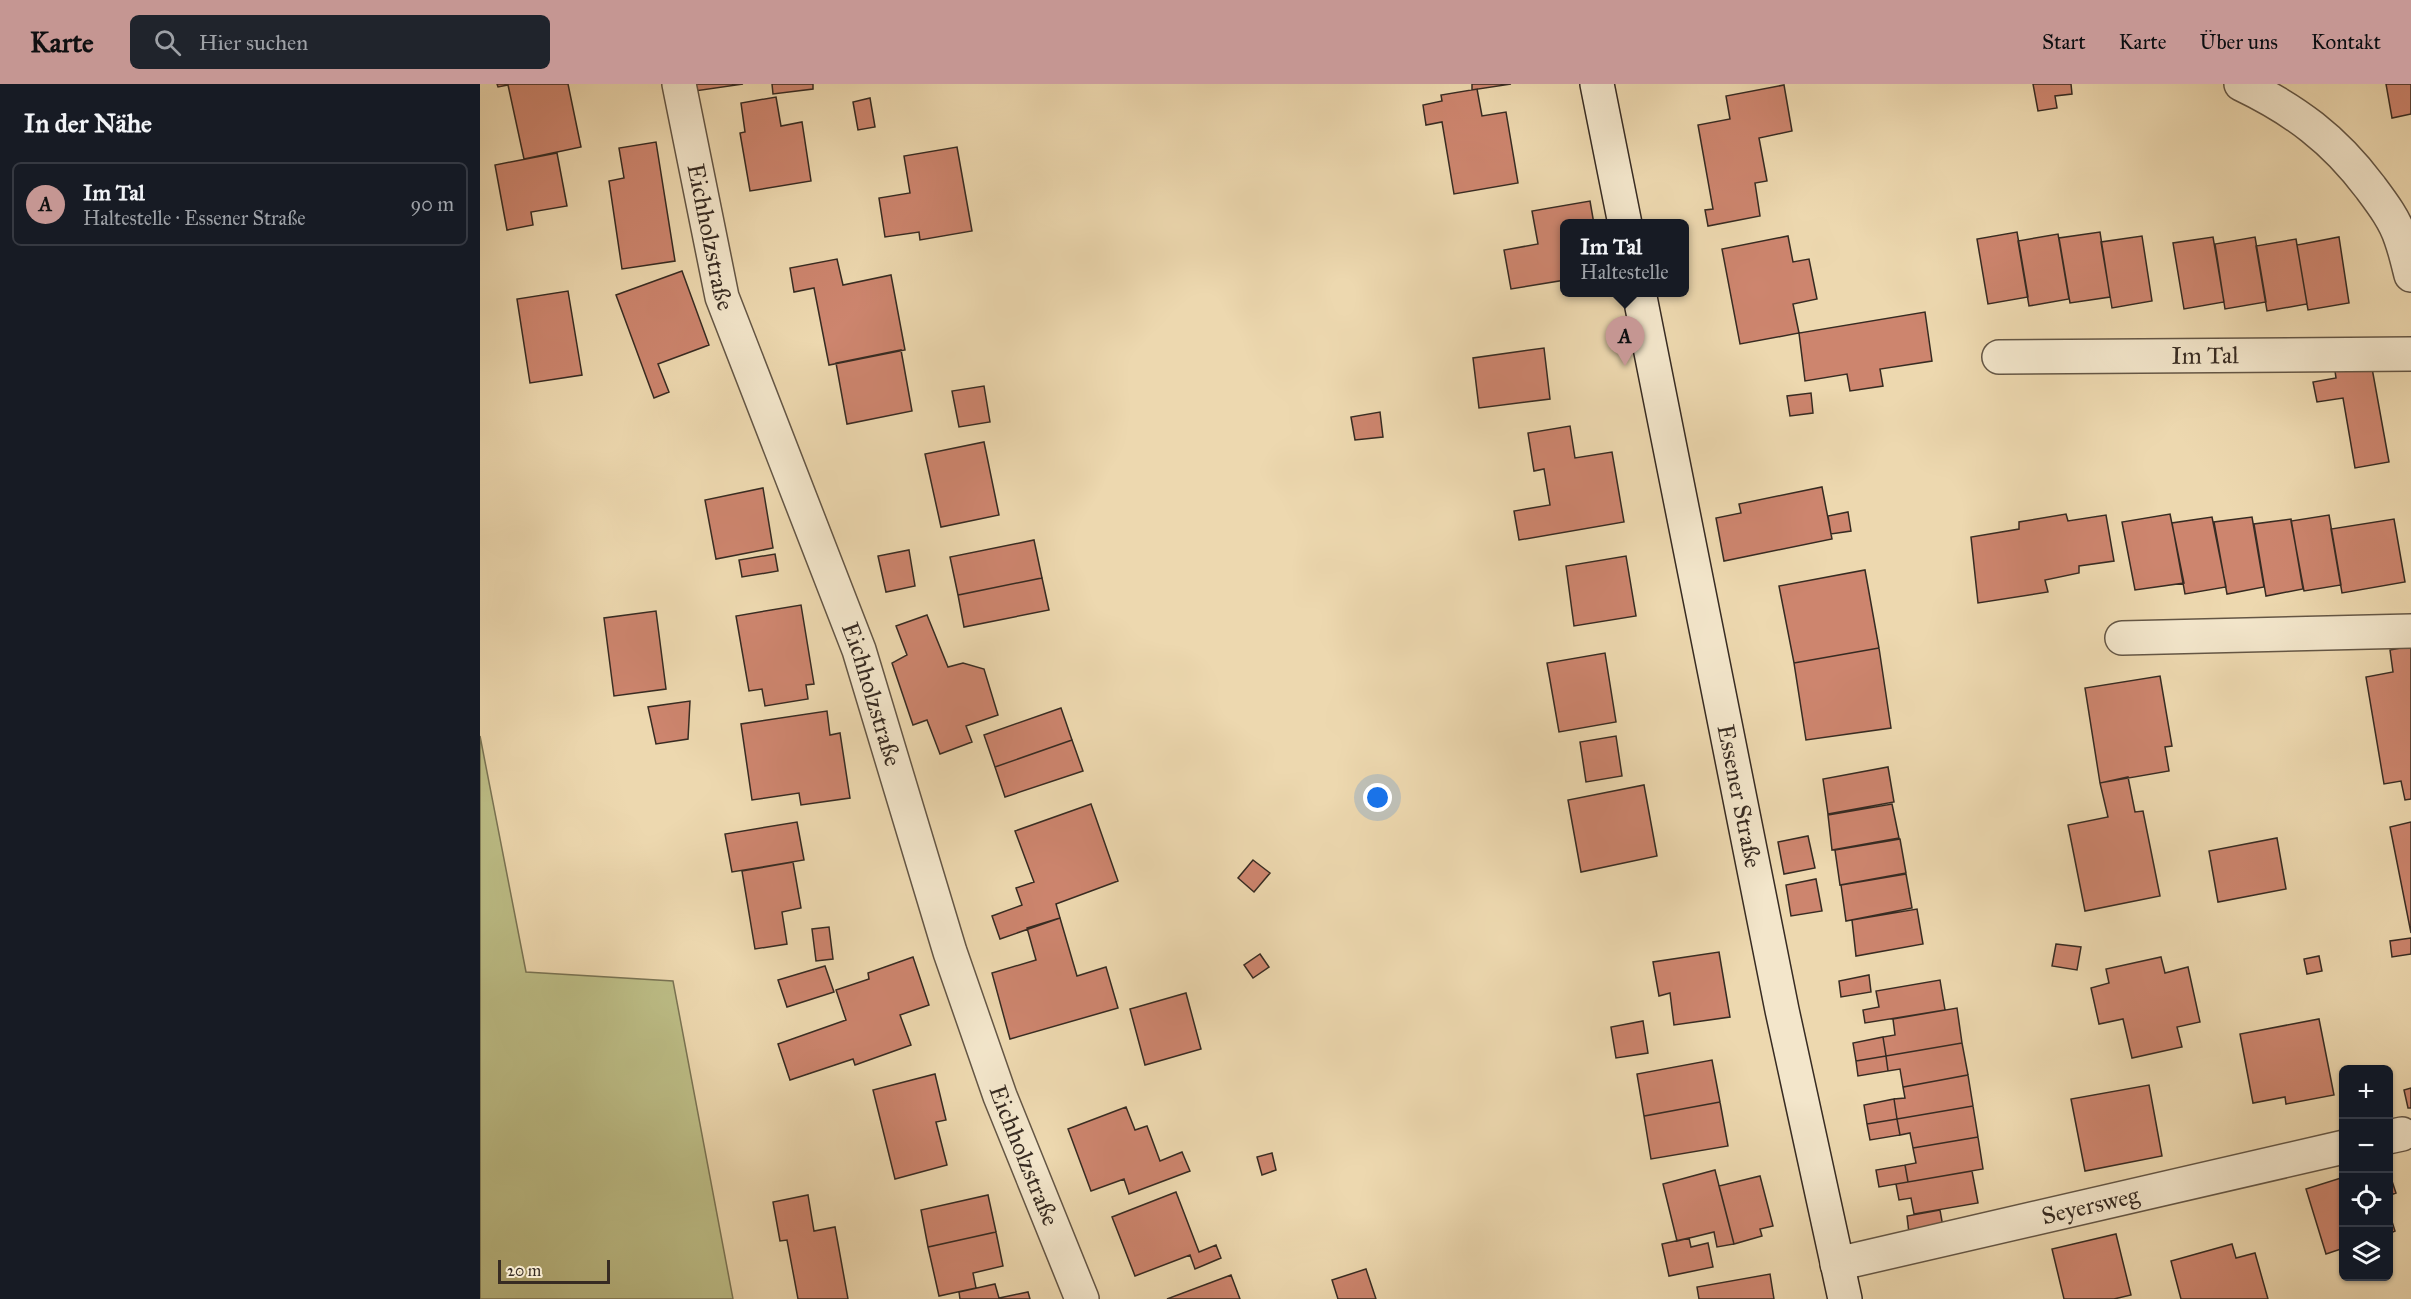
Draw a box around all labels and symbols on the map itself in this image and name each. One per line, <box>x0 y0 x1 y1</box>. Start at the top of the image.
street label: Eichholzstraße <box>680 161 741 315</box>
pin: A <box>1606 316 1644 366</box>
street label: Im Tal <box>2171 340 2239 371</box>
street label: Eichholzstraße <box>835 618 908 770</box>
street label: Essener Straße <box>1710 722 1768 871</box>
your location <box>1363 783 1392 812</box>
street label: Eichholzstraße <box>982 1081 1066 1230</box>
street label: Seyersweg <box>2039 1180 2143 1231</box>
scale bar <box>498 1257 610 1284</box>

